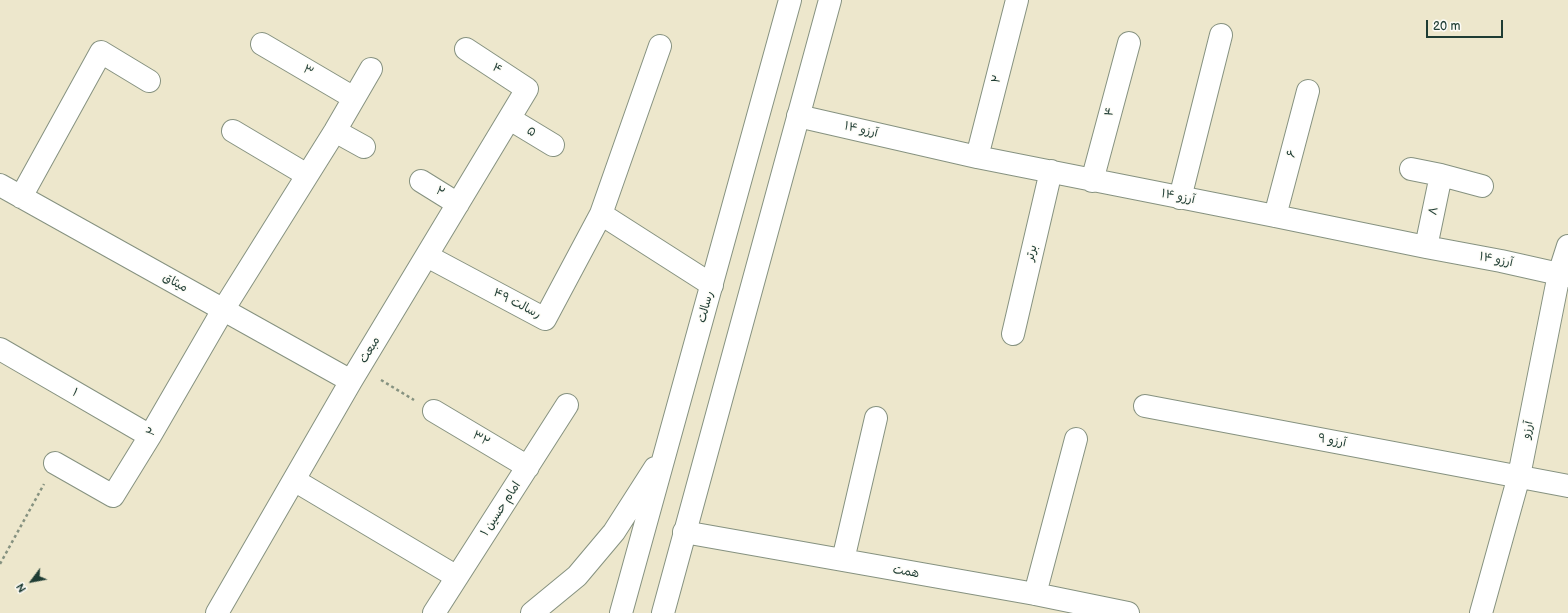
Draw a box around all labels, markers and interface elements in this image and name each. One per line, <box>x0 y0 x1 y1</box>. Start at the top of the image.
scale bar <box>1428 12 1505 38</box>
text: 20 m <box>1433 19 1460 34</box>
street label: ۴ <box>489 61 505 77</box>
street label: ۳ <box>300 62 316 80</box>
street label: ۲ <box>989 73 1005 85</box>
street label: ۴ <box>1102 106 1118 118</box>
street label: ۱۴ آرزو <box>843 119 879 141</box>
street label: ۵ <box>524 124 538 140</box>
street label: ۶ <box>1284 149 1300 159</box>
street label: ۲ <box>433 184 447 200</box>
street label: ۱۴ آرزو <box>1160 187 1196 207</box>
street label: ۸ <box>1426 205 1442 217</box>
street label: برتر <box>1023 244 1041 262</box>
street label: ۱۴ آرزو <box>1478 250 1514 270</box>
street label: میثاق <box>160 270 190 296</box>
street label: رسالت ۴۹ <box>491 286 543 322</box>
street label: رسالت <box>695 290 717 324</box>
street label: مبعث <box>357 334 383 366</box>
street label: ۱ <box>70 386 80 400</box>
street label: آرزو <box>1519 420 1537 440</box>
street label: ۲ <box>144 425 160 439</box>
street label: ۳۲ <box>470 428 492 450</box>
street label: ۹ آرزو <box>1317 431 1347 451</box>
street label: امام حسین ۱ <box>478 479 524 539</box>
north arrow <box>12 561 52 601</box>
street label: همت <box>892 563 920 581</box>
text: N <box>14 581 29 595</box>

